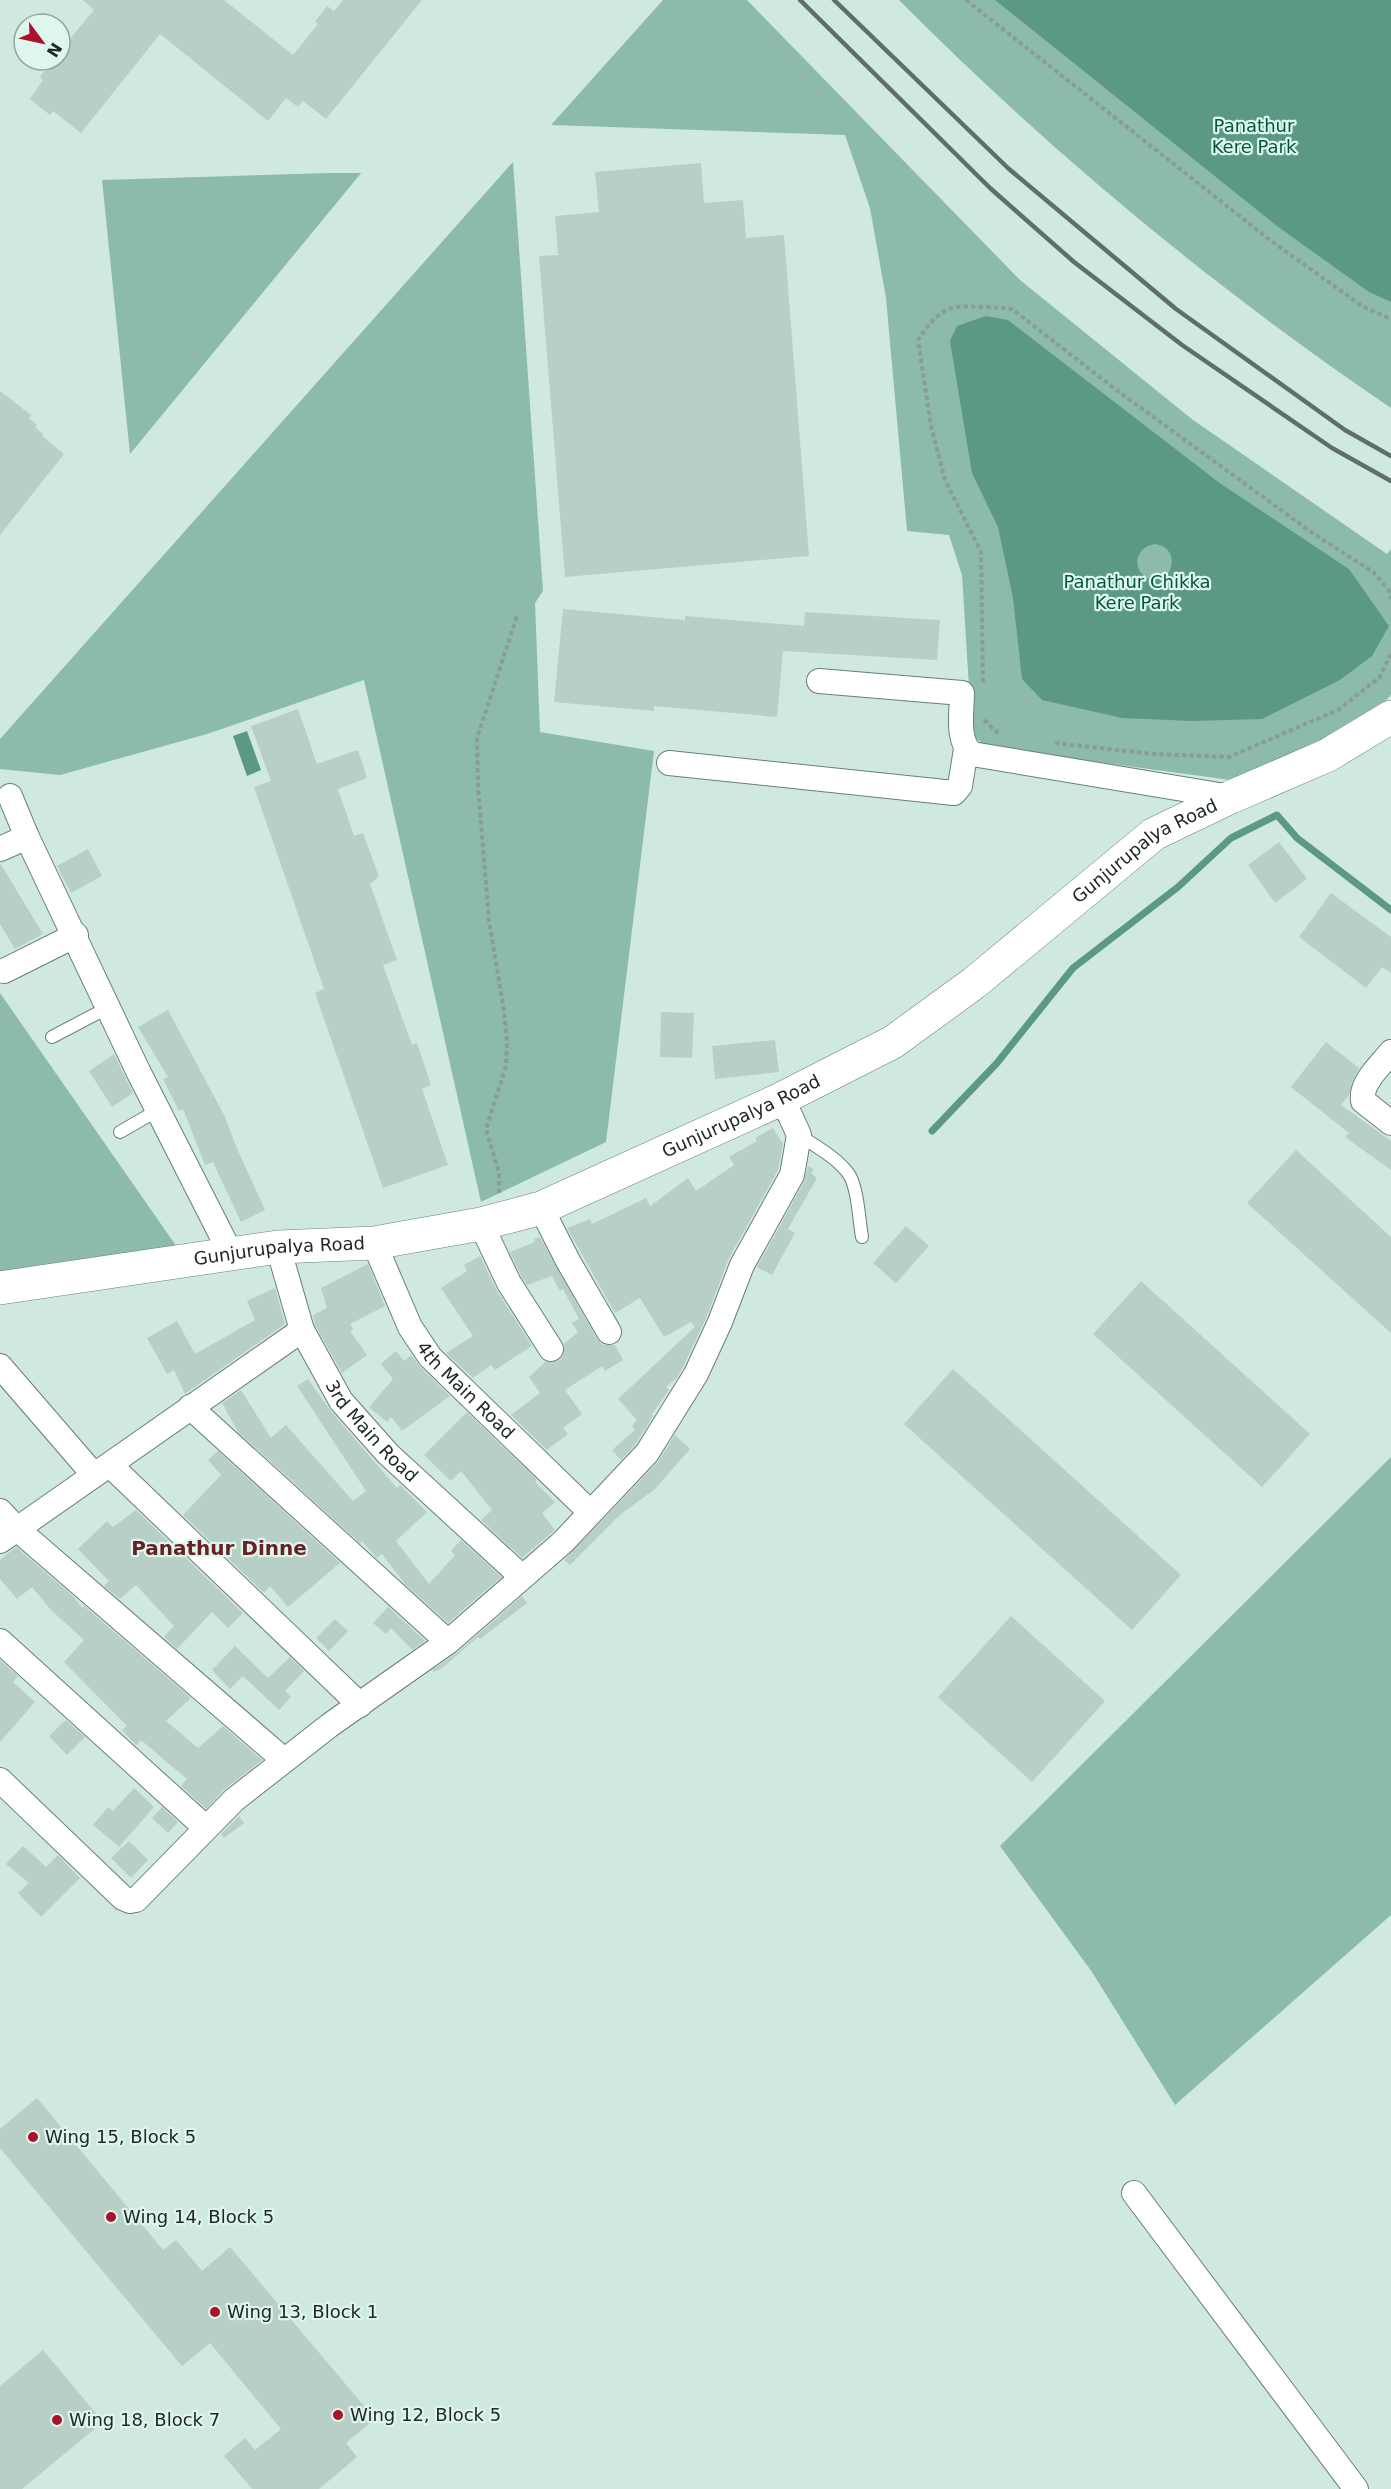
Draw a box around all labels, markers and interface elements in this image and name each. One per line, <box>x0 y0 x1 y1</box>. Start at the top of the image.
north arrow <box>12 12 72 72</box>
text: N <box>43 39 66 61</box>
park label: Panathur Kere Park <box>1212 115 1297 157</box>
park label: Panathur Chikka Kere Park <box>1063 571 1211 613</box>
street label: Gunjurupalya Road <box>1068 794 1221 907</box>
street label: Gunjurupalya Road <box>659 1070 824 1162</box>
street label: Gunjurupalya Road <box>192 1232 365 1269</box>
street label: 4th Main Road <box>413 1337 519 1443</box>
street label: 3rd Main Road <box>322 1376 422 1486</box>
district label: Panathur Dinne <box>131 1536 307 1560</box>
place label: Wing 15, Block 5 <box>45 2126 196 2147</box>
marker: Wing 15, Block 5 <box>26 2130 40 2144</box>
place label: Wing 14, Block 5 <box>123 2206 274 2227</box>
marker: Wing 14, Block 5 <box>104 2210 118 2224</box>
place label: Wing 13, Block 1 <box>227 2301 378 2322</box>
marker: Wing 13, Block 1 <box>208 2305 222 2319</box>
place label: Wing 12, Block 5 <box>350 2404 501 2425</box>
marker: Wing 12, Block 5 <box>331 2408 345 2422</box>
place label: Wing 18, Block 7 <box>69 2409 220 2430</box>
marker: Wing 18, Block 7 <box>50 2413 64 2427</box>

